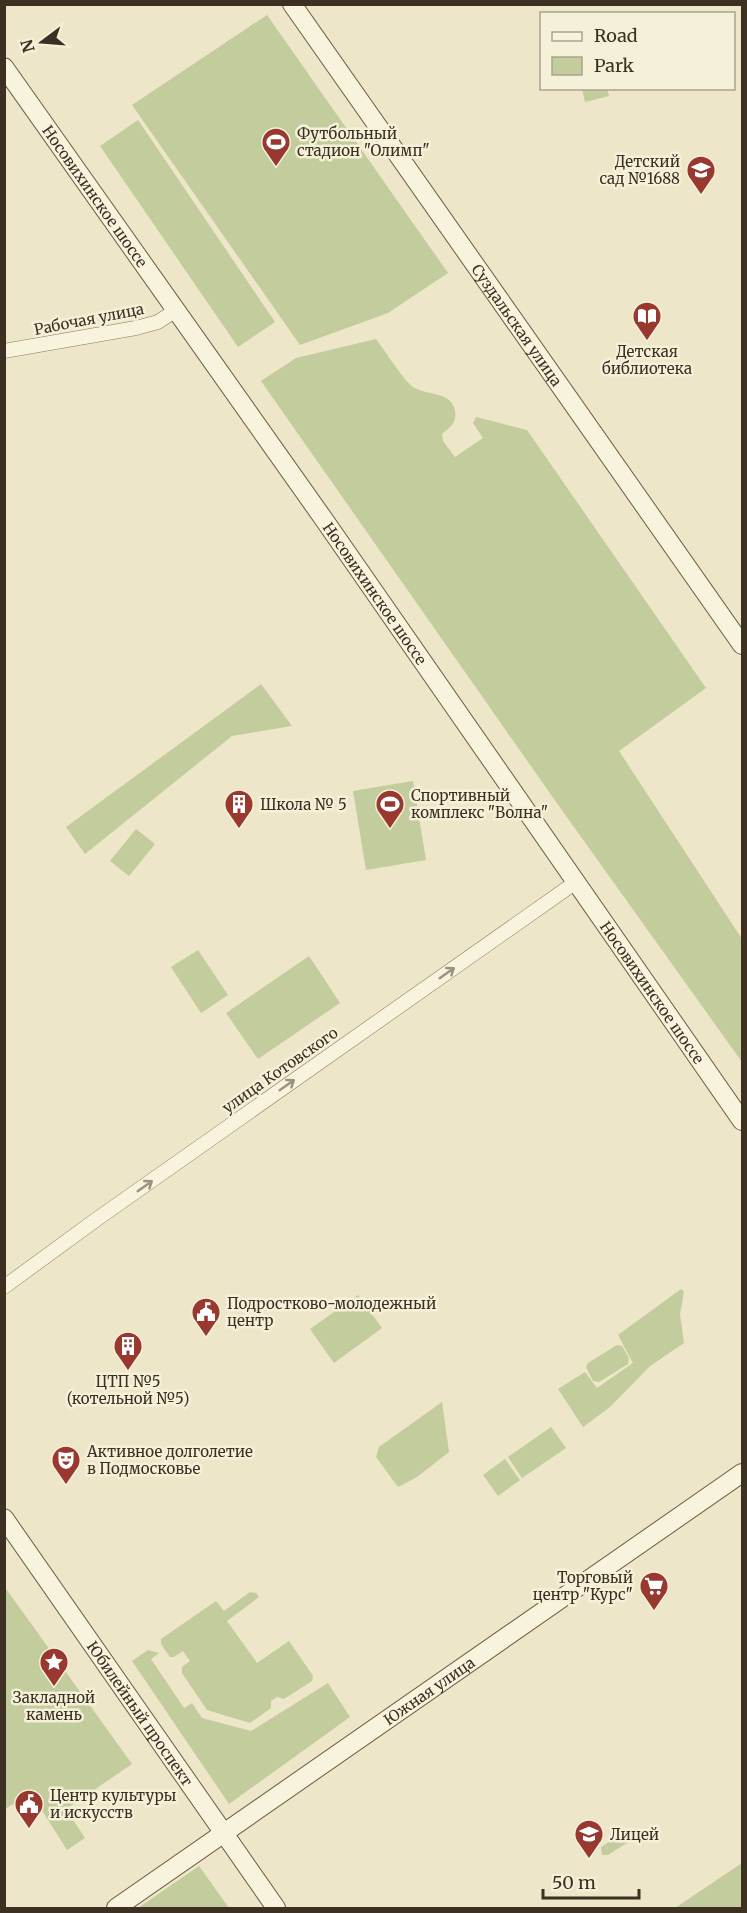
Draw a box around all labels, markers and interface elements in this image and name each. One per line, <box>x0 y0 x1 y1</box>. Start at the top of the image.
north arrow <box>12 12 72 72</box>
legend <box>540 12 735 90</box>
text: Road <box>594 24 638 47</box>
text: N <box>16 37 39 55</box>
text: Park <box>594 54 635 77</box>
street label: Носовихинское шоссе <box>39 121 152 271</box>
place label: Футбольный стадион "Олимп" <box>297 124 430 160</box>
sports icon: Футбольный стадион "Олимп" <box>260 126 292 168</box>
place label: Детский сад №1688 <box>599 152 680 188</box>
school or university icon: Детский сад №1688 <box>685 154 717 196</box>
street label: Суздальская улица <box>468 260 567 390</box>
street label: Рабочая улица <box>33 299 145 339</box>
library icon: Детская библиотека <box>631 300 663 342</box>
place label: Детская библиотека <box>602 342 692 378</box>
street label: Носовихинское шоссе <box>319 518 431 668</box>
place label: Спортивный комплекс "Волна" <box>411 786 548 822</box>
building icon: Школа № 5 <box>223 788 255 830</box>
sports icon: Спортивный комплекс "Волна" <box>374 788 406 830</box>
place label: Школа № 5 <box>260 795 347 814</box>
street label: Носовихинское шоссе <box>596 917 709 1067</box>
one-way arrow <box>438 967 454 979</box>
street label: улица Котовского <box>218 1023 342 1117</box>
one-way arrow <box>279 1079 295 1091</box>
one-way arrow <box>137 1179 153 1192</box>
place label: Подростково-молодежный центр <box>227 1294 436 1330</box>
public building icon: Подростково-молодежный центр <box>190 1296 222 1338</box>
building icon: ЦТП №5 (котельной №5) <box>112 1330 144 1372</box>
place label: ЦТП №5 (котельной №5) <box>67 1372 189 1408</box>
place label: Активное долголетие в Подмосковье <box>86 1442 253 1478</box>
theatre icon: Активное долголетие в Подмосковье <box>50 1444 82 1486</box>
place label: Торговый центр "Курс" <box>533 1568 633 1604</box>
supermarket icon: Торговый центр "Курс" <box>638 1570 670 1612</box>
street label: Юбилейный проспект <box>83 1637 197 1789</box>
place icon: Закладной камень <box>38 1646 70 1688</box>
street label: Южная улица <box>380 1652 478 1729</box>
place label: Закладной камень <box>13 1688 95 1724</box>
place label: Центр культуры и искусств <box>50 1786 176 1822</box>
public building icon: Центр культуры и искусств <box>13 1788 45 1830</box>
school or university icon: Лицей <box>573 1818 605 1860</box>
place label: Лицей <box>610 1825 659 1844</box>
scale bar <box>543 1862 639 1900</box>
text: 50 m <box>552 1871 596 1894</box>

